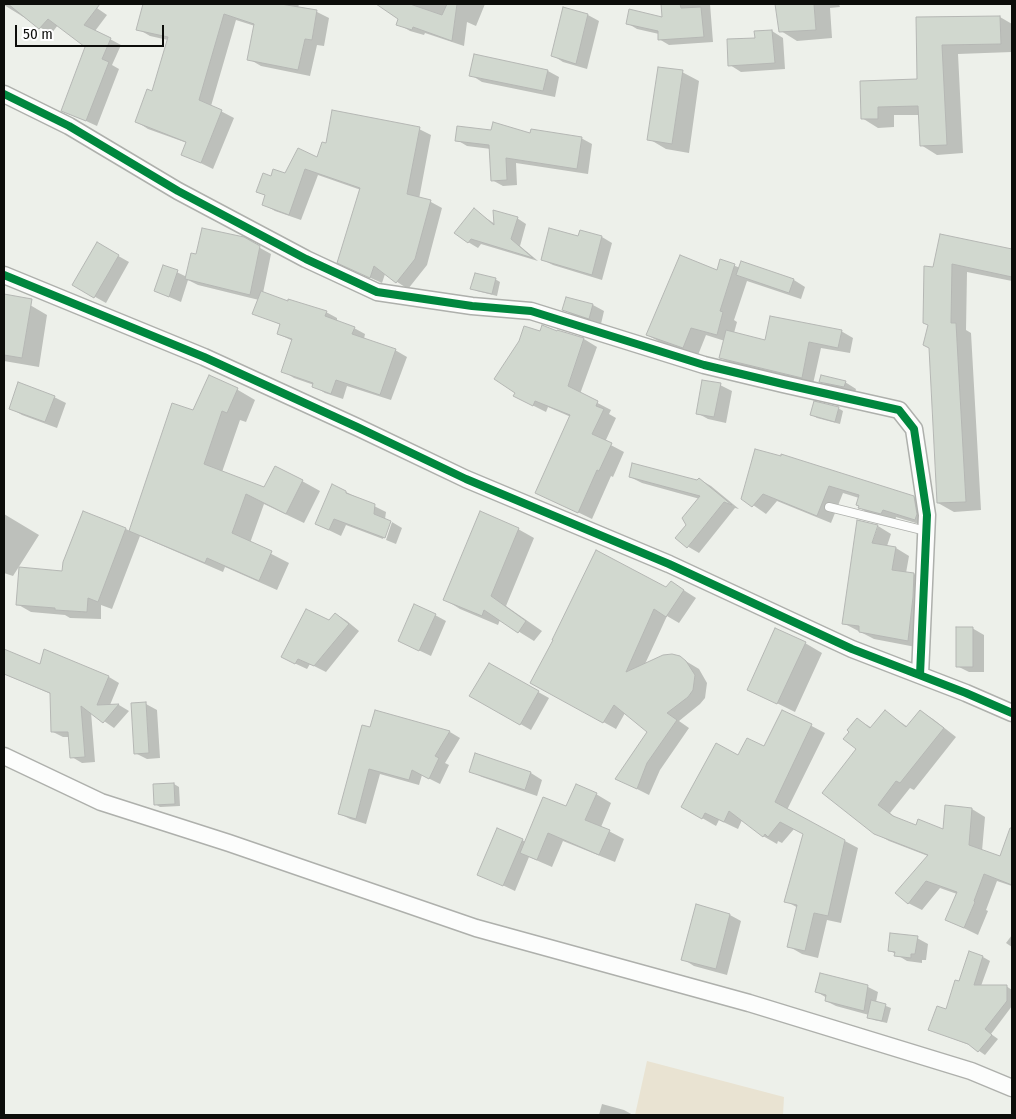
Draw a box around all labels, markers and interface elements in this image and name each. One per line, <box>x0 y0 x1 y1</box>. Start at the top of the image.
scale bar <box>18 15 166 47</box>
text: 50 m <box>23 25 53 43</box>

